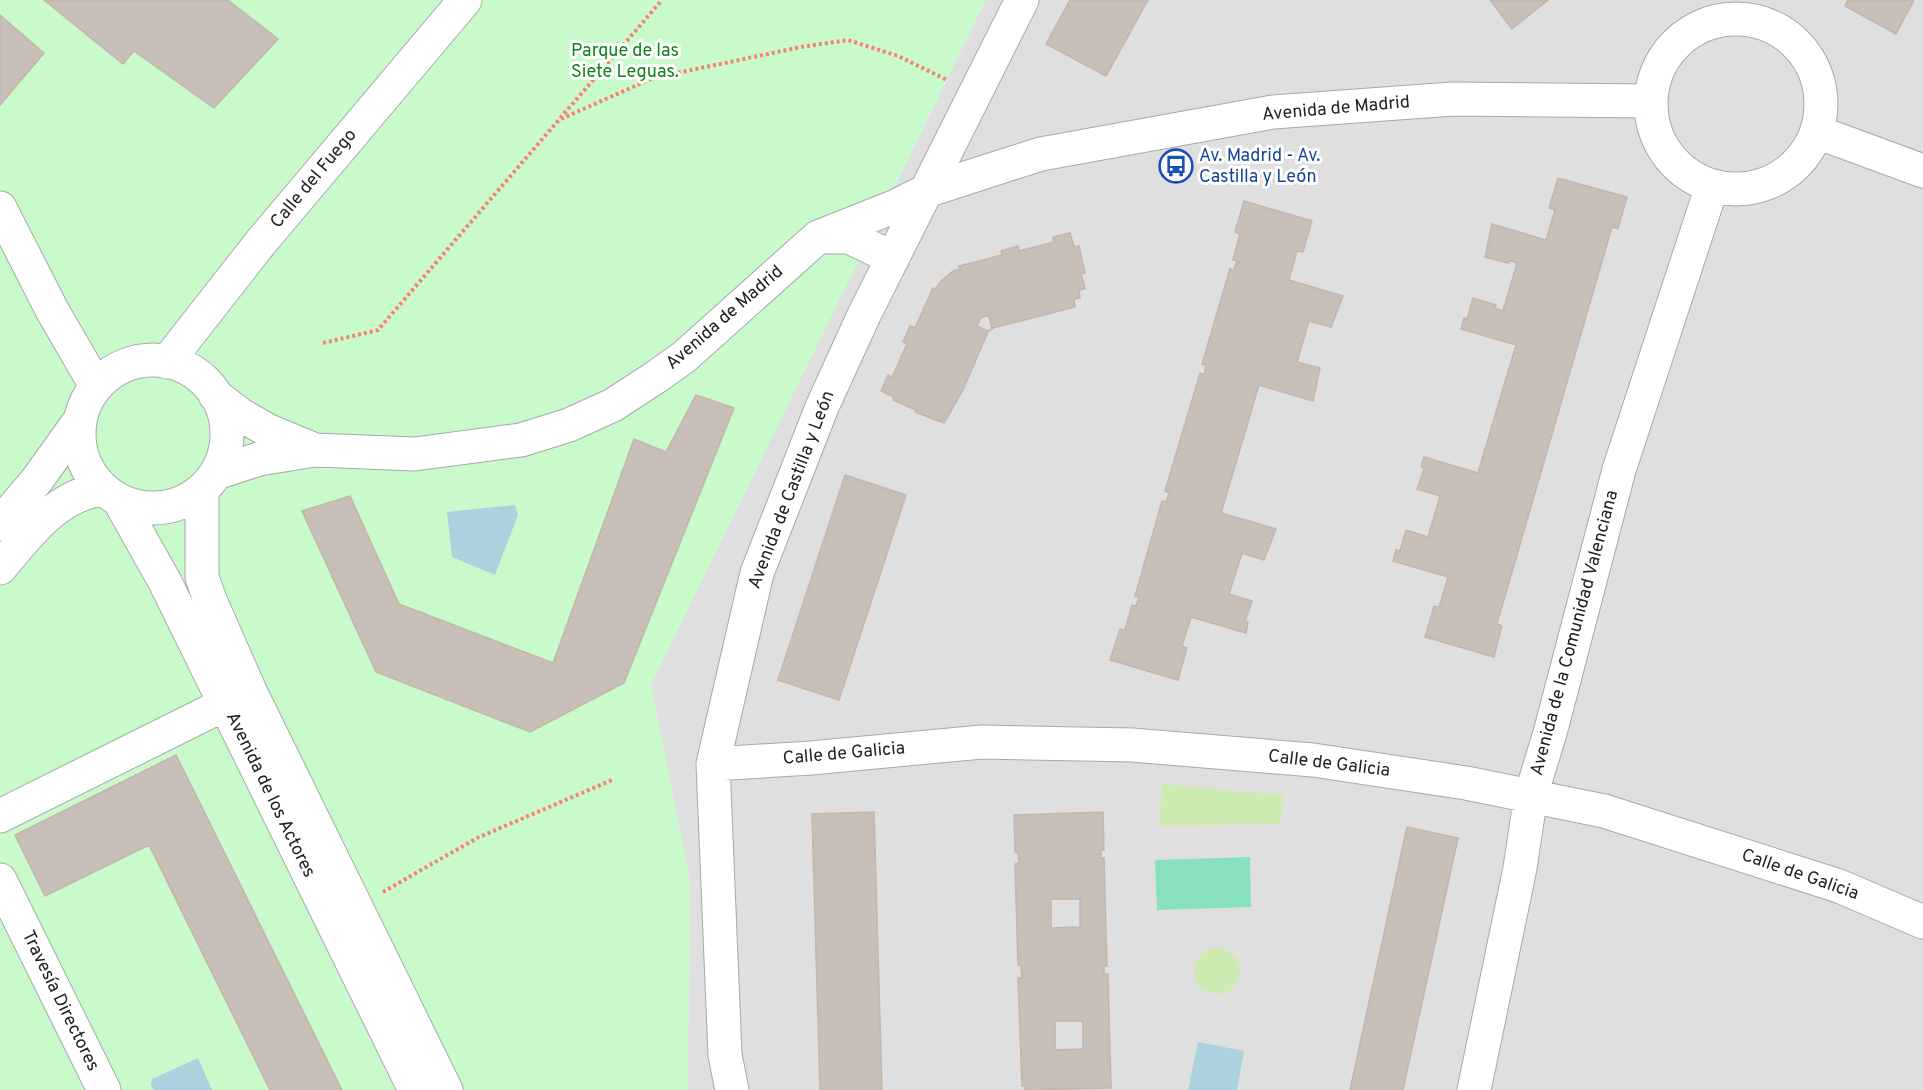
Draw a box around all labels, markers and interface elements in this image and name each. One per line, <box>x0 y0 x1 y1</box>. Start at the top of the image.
park label: Parque de las Siete Leguas. <box>571 40 679 84</box>
street label: Avenida de Madrid <box>1261 91 1411 127</box>
street label: Calle del Fuego <box>266 125 362 233</box>
place label: Av. Madrid - Av. Castilla y León <box>1199 145 1320 189</box>
bus stop icon: Av. Madrid - Av. Castilla y León <box>1158 148 1194 184</box>
street label: Avenida de Madrid <box>662 261 788 375</box>
street label: Avenida de Castilla y León <box>744 388 840 592</box>
street label: Avenida de la Comunidad Valenciana <box>1526 488 1624 778</box>
street label: Avenida de los Actores <box>220 708 320 882</box>
street label: Calle de Galicia <box>782 737 906 771</box>
street label: Calle de Galicia <box>1267 745 1391 783</box>
street label: Calle de Galicia <box>1738 844 1862 906</box>
street label: Travesía Directores <box>16 927 104 1075</box>

